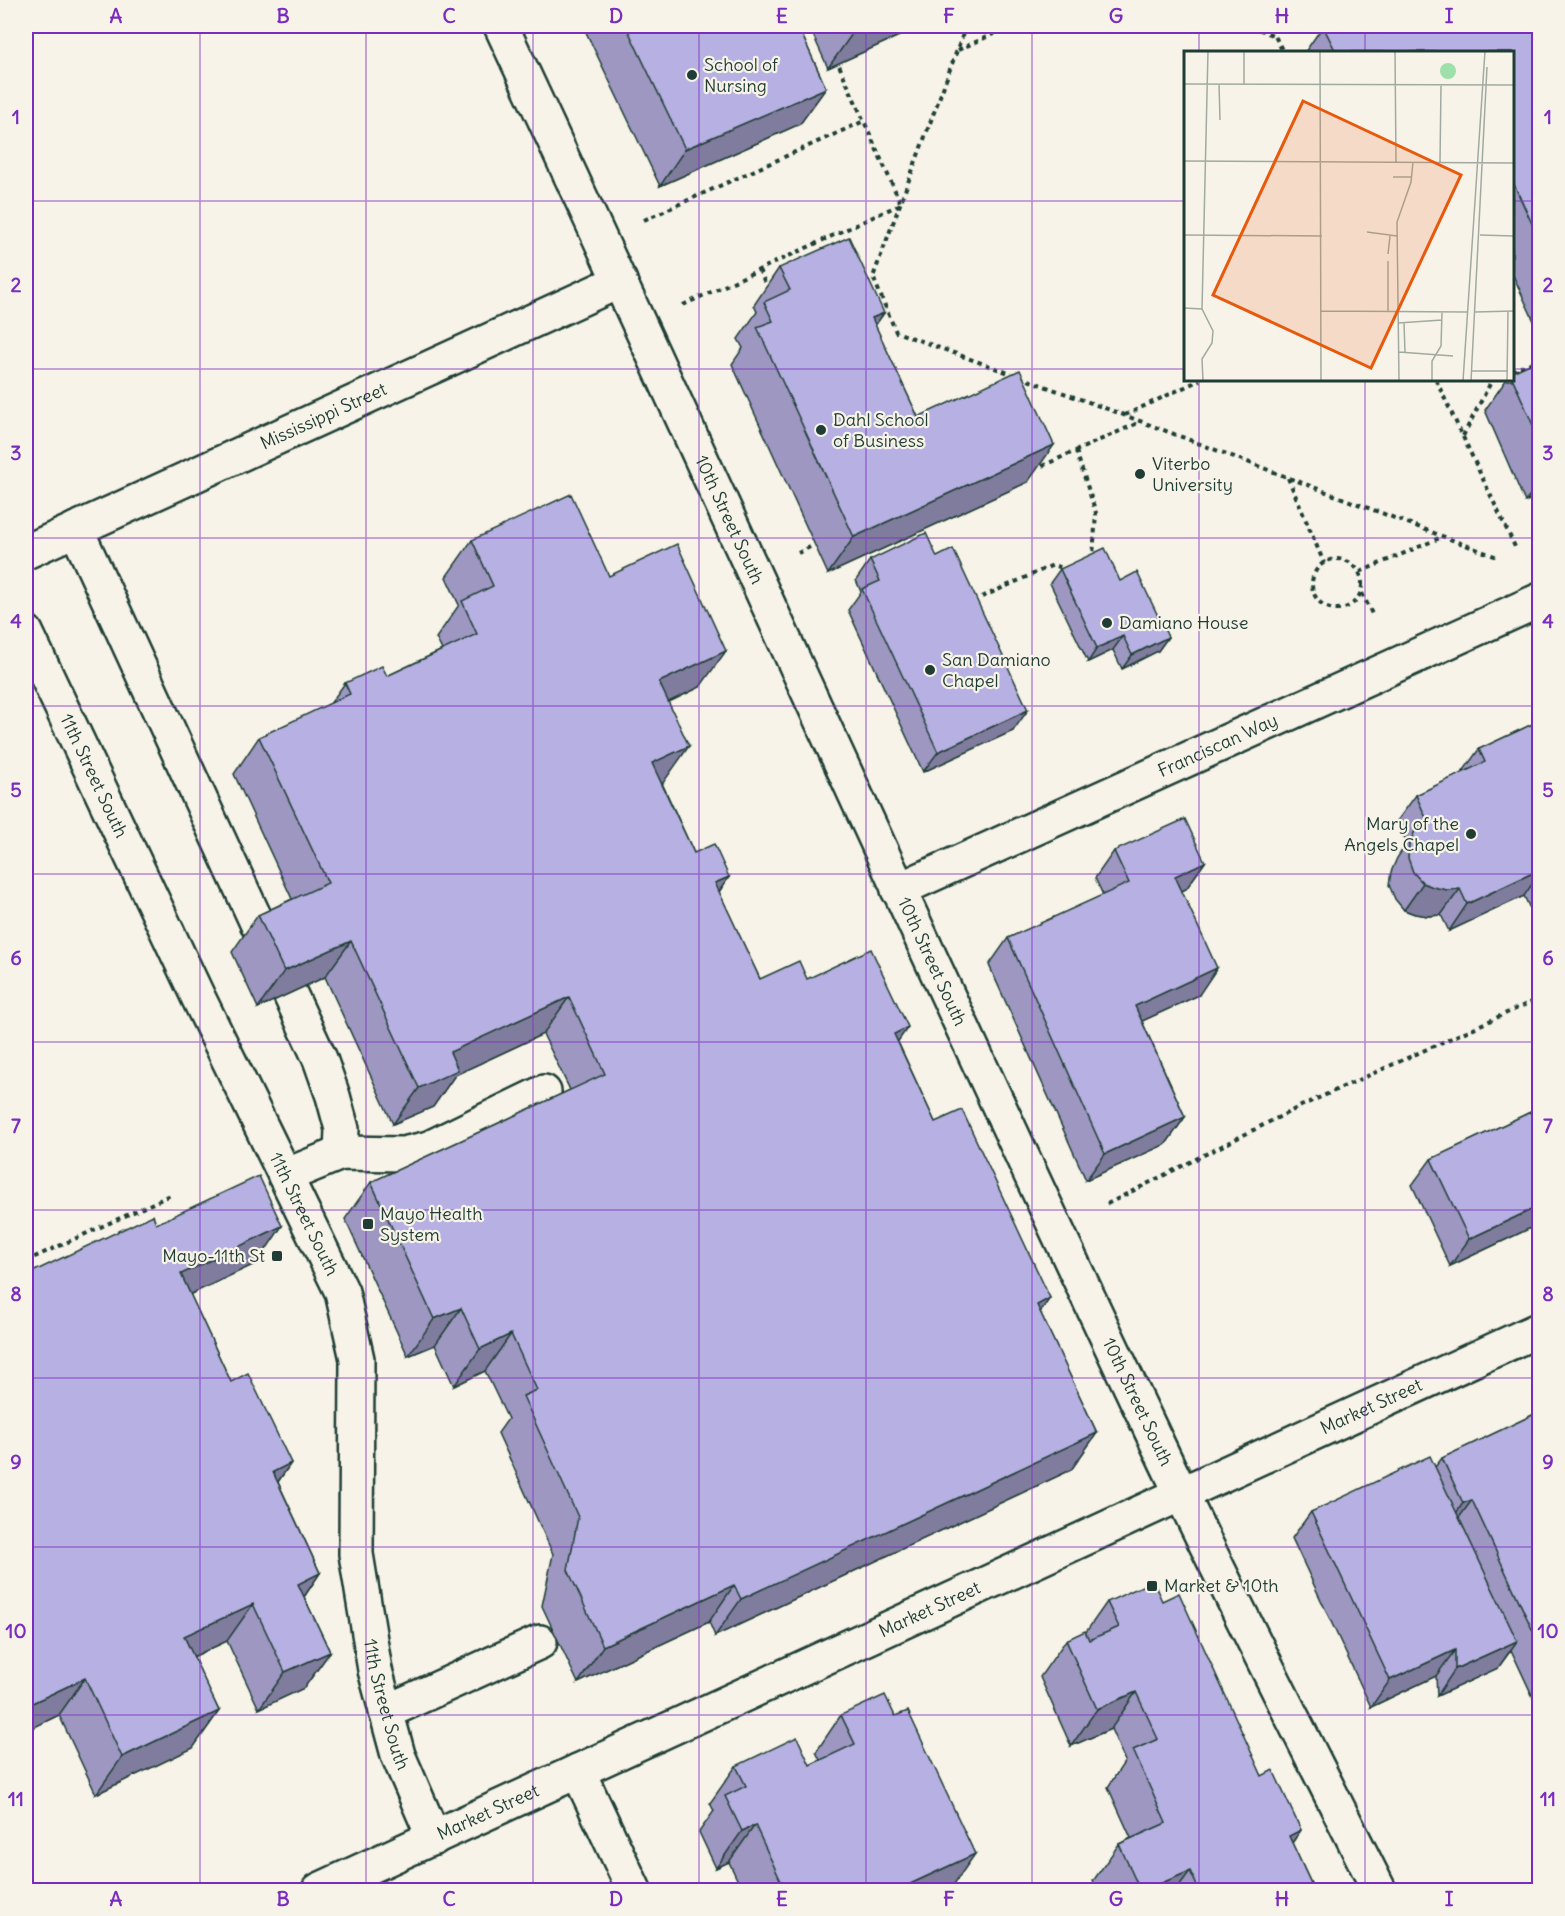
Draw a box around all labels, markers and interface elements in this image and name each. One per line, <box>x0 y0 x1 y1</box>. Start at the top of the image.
text: A <box>110 3 123 28</box>
text: B <box>276 3 290 28</box>
text: C <box>442 3 456 28</box>
text: D <box>609 3 623 28</box>
text: E <box>776 3 788 28</box>
text: F <box>943 3 955 28</box>
text: G <box>1109 3 1123 28</box>
text: H <box>1275 3 1289 28</box>
text: I <box>1445 3 1454 28</box>
inset map <box>1184 51 1514 381</box>
place label: School of Nursing <box>704 53 779 97</box>
marker: School of Nursing <box>685 68 699 82</box>
text: 1 <box>12 104 20 129</box>
text: 1 <box>1544 104 1552 129</box>
text: 2 <box>11 272 22 297</box>
text: 2 <box>1543 272 1554 297</box>
street label: Mississippi Street <box>256 377 390 455</box>
place label: Dahl School of Business <box>833 408 929 452</box>
marker: Dahl School of Business <box>814 423 828 437</box>
text: 3 <box>10 440 22 465</box>
text: 3 <box>1542 440 1554 465</box>
street label: 10th Street South <box>690 451 769 588</box>
place label: Viterbo University <box>1152 452 1233 496</box>
marker: Viterbo University <box>1133 467 1147 481</box>
text: 4 <box>10 608 22 633</box>
text: 4 <box>1542 608 1554 633</box>
place label: Damiano House <box>1119 611 1248 634</box>
marker: Damiano House <box>1100 616 1114 630</box>
place label: San Damiano Chapel <box>942 648 1051 692</box>
marker: San Damiano Chapel <box>923 663 937 677</box>
street label: Franciscan Way <box>1154 708 1281 782</box>
street label: 11th Street South <box>55 710 133 841</box>
text: 5 <box>10 777 22 802</box>
text: 5 <box>1542 777 1554 802</box>
place label: Mary of the Angels Chapel <box>1344 812 1459 856</box>
marker: Mary of the Angels Chapel <box>1464 827 1478 841</box>
street label: 10th Street South <box>893 893 972 1029</box>
text: 6 <box>10 945 22 970</box>
text: 6 <box>1542 945 1554 970</box>
text: 7 <box>11 1113 21 1138</box>
text: 7 <box>1543 1113 1553 1138</box>
street label: 11th Street South <box>265 1148 344 1279</box>
place label: Mayo Health System <box>380 1202 483 1246</box>
marker: Mayo Health System <box>361 1217 375 1231</box>
place label: Mayo-11th St <box>162 1244 265 1267</box>
marker: Mayo-11th St <box>270 1249 284 1263</box>
text: 8 <box>10 1281 22 1306</box>
text: 8 <box>1542 1281 1554 1306</box>
street label: 10th Street South <box>1098 1334 1178 1470</box>
street label: Market Street <box>1317 1373 1426 1439</box>
text: 9 <box>10 1449 22 1474</box>
text: 9 <box>1542 1449 1554 1474</box>
place label: Market & 10th <box>1164 1574 1279 1597</box>
street label: Market Street <box>875 1576 984 1642</box>
marker: Market & 10th <box>1145 1579 1159 1593</box>
text: 10 <box>5 1618 27 1643</box>
text: 10 <box>1537 1618 1559 1643</box>
street label: 11th Street South <box>359 1637 415 1773</box>
street label: Market Street <box>433 1779 542 1845</box>
text: 11 <box>8 1786 24 1811</box>
text: 11 <box>1540 1786 1556 1811</box>
text: A <box>110 1886 123 1911</box>
text: B <box>276 1886 290 1911</box>
text: C <box>442 1886 456 1911</box>
text: D <box>609 1886 623 1911</box>
text: E <box>776 1886 788 1911</box>
text: F <box>943 1886 955 1911</box>
text: G <box>1109 1886 1123 1911</box>
text: H <box>1275 1886 1289 1911</box>
text: I <box>1445 1886 1454 1911</box>

